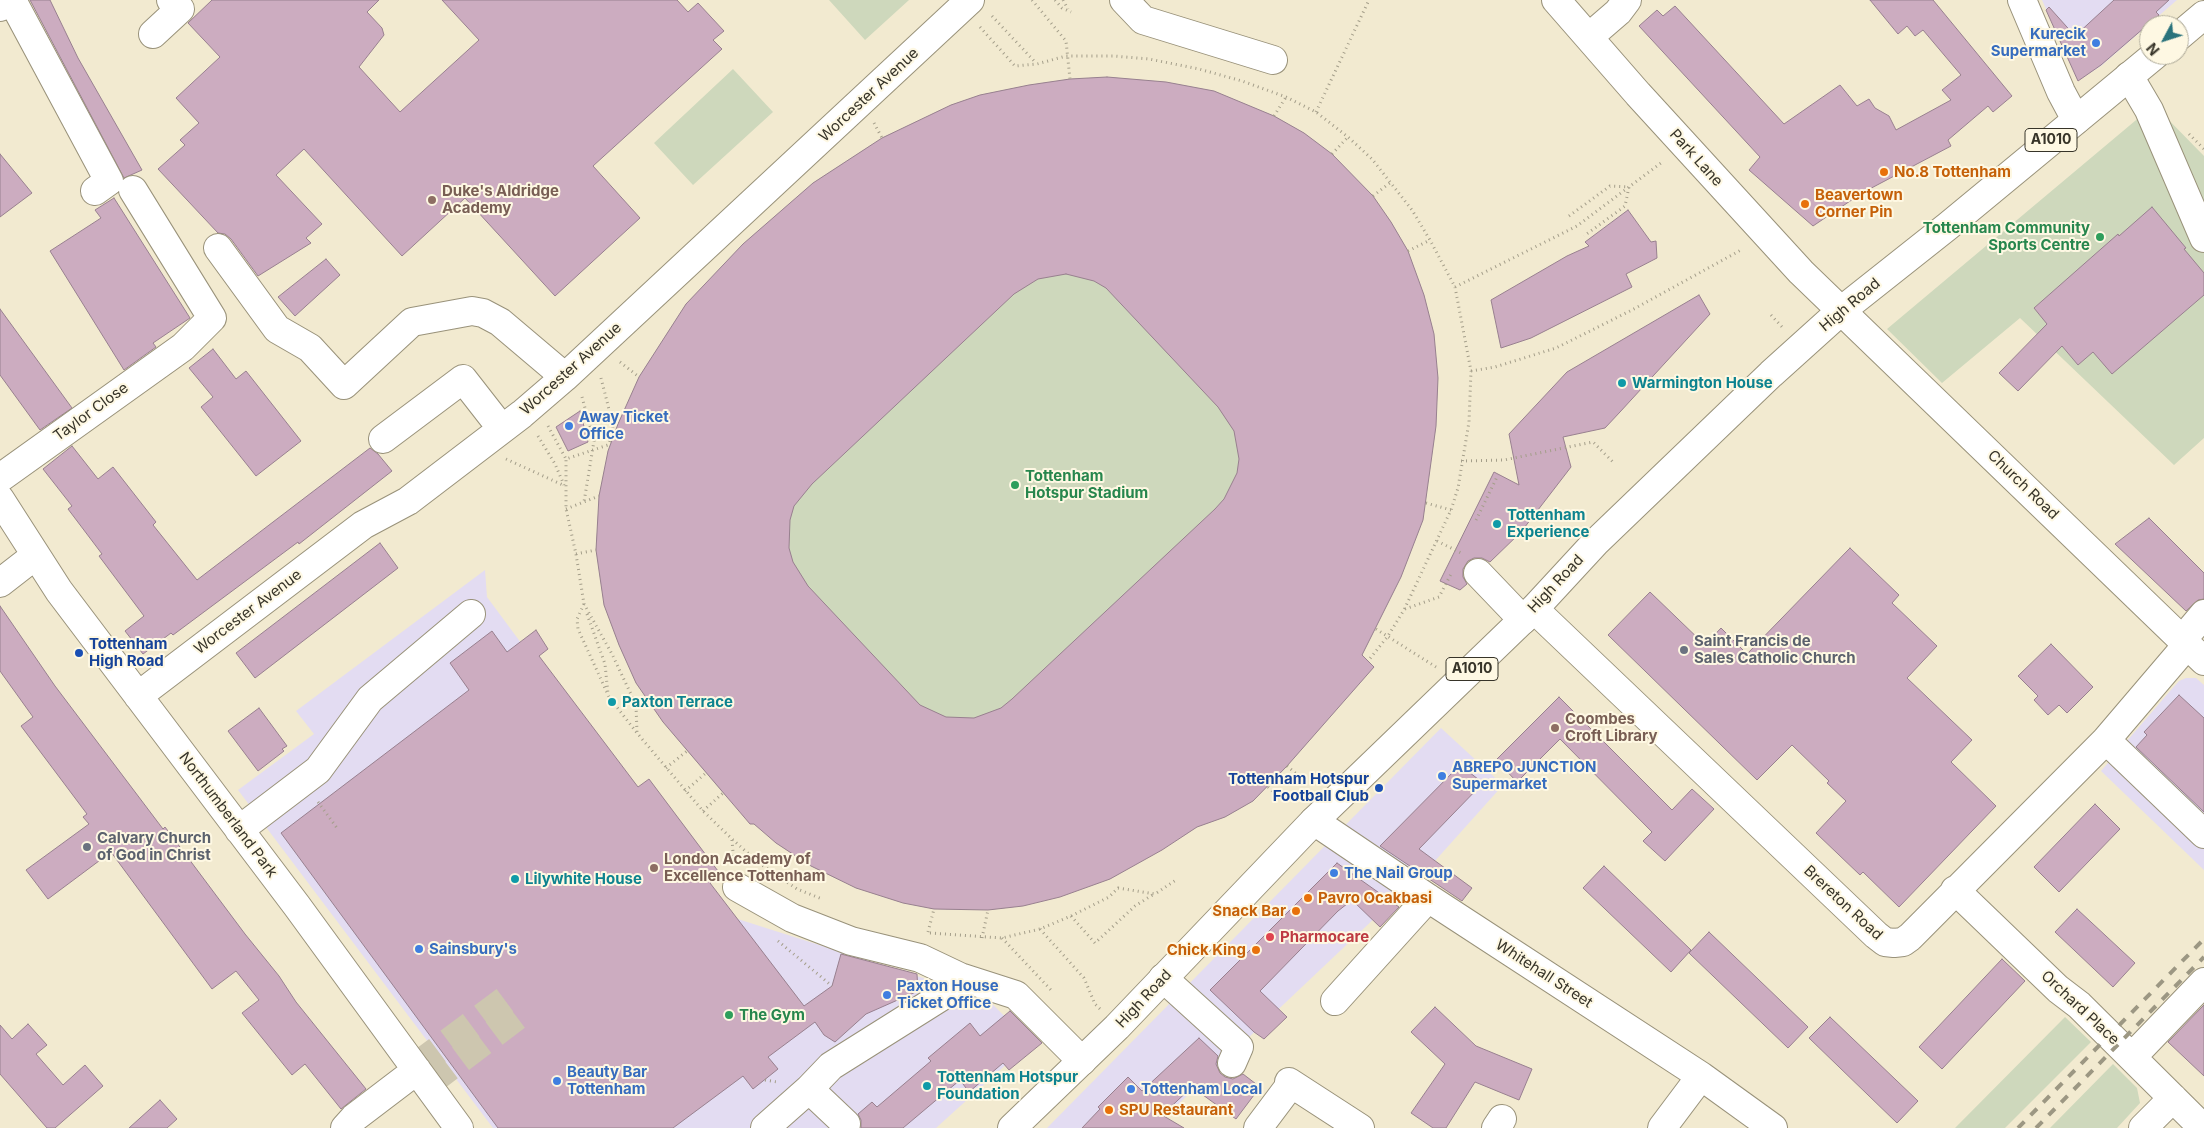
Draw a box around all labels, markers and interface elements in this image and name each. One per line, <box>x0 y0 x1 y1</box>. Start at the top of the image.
north arrow <box>2139 15 2189 65</box>
place label: Kurecik Supermarket <box>1991 25 2086 60</box>
marker: Kurecik Supermarket <box>2090 37 2102 49</box>
text: N <box>2143 40 2163 59</box>
street label: Worcester Avenue <box>815 44 923 146</box>
street label: Park Lane <box>1666 126 1726 190</box>
road number: A1010 <box>2025 128 2077 152</box>
place label: No.8 Tottenham <box>1894 163 2011 181</box>
marker: No.8 Tottenham <box>1878 166 1890 178</box>
place label: Duke's Aldridge Academy <box>442 182 559 217</box>
place label: Beavertown Corner Pin <box>1815 186 1903 221</box>
marker: Duke's Aldridge Academy <box>426 194 438 206</box>
marker: Beavertown Corner Pin <box>1799 198 1811 210</box>
place label: Tottenham Community Sports Centre <box>1923 219 2090 254</box>
marker: Tottenham Community Sports Centre <box>2094 231 2106 243</box>
street label: High Road <box>1816 275 1884 335</box>
street label: Worcester Avenue <box>517 319 625 419</box>
place label: Warmington House <box>1632 374 1773 392</box>
marker: Warmington House <box>1616 377 1628 389</box>
street label: Taylor Close <box>50 379 132 445</box>
place label: Away Ticket Office <box>579 408 669 443</box>
marker: Away Ticket Office <box>563 420 575 432</box>
street label: Church Road <box>1984 447 2062 523</box>
place label: Tottenham Hotspur Stadium <box>1025 467 1148 502</box>
marker: Tottenham Hotspur Stadium <box>1009 479 1021 491</box>
place label: Tottenham Experience <box>1507 506 1590 541</box>
marker: Tottenham Experience <box>1491 518 1503 530</box>
street label: High Road <box>1524 551 1588 617</box>
street label: Worcester Avenue <box>191 566 305 658</box>
place label: Saint Francis de Sales Catholic Church <box>1694 632 1856 667</box>
place label: Tottenham High Road <box>89 635 167 670</box>
marker: Saint Francis de Sales Catholic Church <box>1678 644 1690 656</box>
marker: Tottenham High Road <box>73 647 85 659</box>
road number: A1010 <box>1446 658 1498 681</box>
place label: Paxton Terrace <box>622 693 733 711</box>
marker: Paxton Terrace <box>606 696 618 708</box>
place label: Coombes Croft Library <box>1565 710 1657 745</box>
marker: Coombes Croft Library <box>1549 722 1561 734</box>
street label: Northumberland Park <box>175 749 281 881</box>
place label: ABREPO JUNCTION Supermarket <box>1452 758 1596 793</box>
place label: Tottenham Hotspur Football Club <box>1228 770 1369 805</box>
marker: ABREPO JUNCTION Supermarket <box>1436 770 1448 782</box>
marker: Tottenham Hotspur Football Club <box>1373 782 1385 794</box>
place label: Calvary Church of God in Christ <box>97 829 211 864</box>
marker: Calvary Church of God in Christ <box>81 841 93 853</box>
place label: London Academy of Excellence Tottenham <box>664 850 825 885</box>
marker: London Academy of Excellence Tottenham <box>648 862 660 874</box>
street label: Brereton Road <box>1800 862 1886 944</box>
place label: The Nail Group <box>1344 864 1453 882</box>
marker: The Nail Group <box>1328 867 1340 879</box>
place label: Lilywhite House <box>525 870 642 888</box>
marker: Lilywhite House <box>509 873 521 885</box>
place label: Pavro Ocakbasi <box>1318 889 1432 907</box>
marker: Pavro Ocakbasi <box>1302 892 1314 904</box>
place label: Snack Bar <box>1212 902 1286 920</box>
marker: Snack Bar <box>1290 905 1302 917</box>
place label: Pharmocare <box>1280 928 1369 946</box>
marker: Pharmocare <box>1264 931 1276 943</box>
street label: Whitehall Street <box>1492 936 1596 1012</box>
place label: Sainsbury's <box>429 940 517 958</box>
place label: Chick King <box>1167 941 1246 959</box>
marker: Sainsbury's <box>413 943 425 955</box>
marker: Chick King <box>1250 944 1262 956</box>
street label: High Road <box>1112 966 1176 1032</box>
street label: Orchard Place <box>2037 967 2123 1049</box>
place label: Paxton House Ticket Office <box>897 977 999 1012</box>
marker: Paxton House Ticket Office <box>881 989 893 1001</box>
place label: The Gym <box>739 1006 805 1024</box>
marker: The Gym <box>723 1009 735 1021</box>
place label: Beauty Bar Tottenham <box>567 1063 647 1098</box>
place label: Tottenham Hotspur Foundation <box>937 1068 1078 1103</box>
marker: Beauty Bar Tottenham <box>551 1075 563 1087</box>
marker: Tottenham Hotspur Foundation <box>921 1080 933 1092</box>
place label: Tottenham Local <box>1141 1080 1262 1098</box>
marker: Tottenham Local <box>1125 1083 1137 1095</box>
place label: SPU Restaurant <box>1119 1101 1233 1119</box>
marker: SPU Restaurant <box>1103 1104 1115 1116</box>

